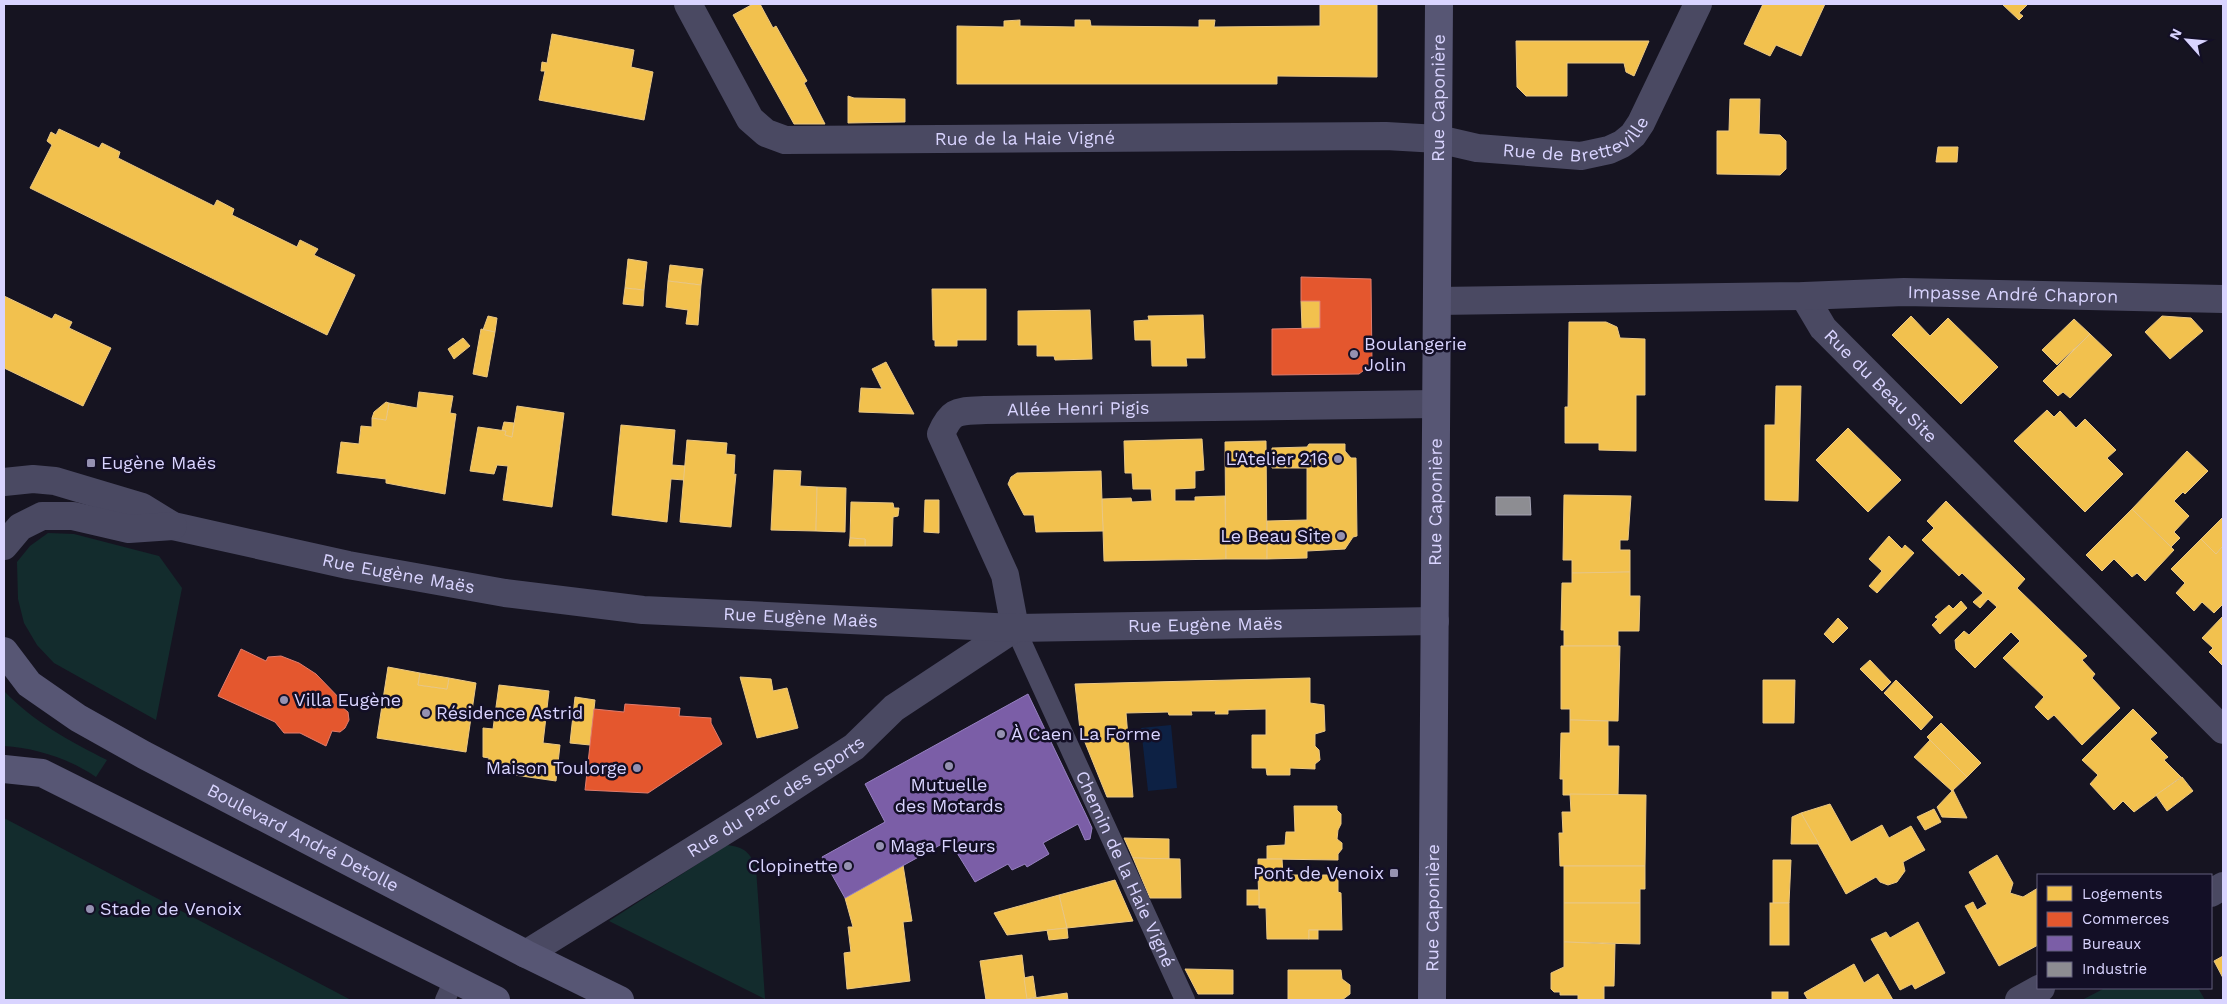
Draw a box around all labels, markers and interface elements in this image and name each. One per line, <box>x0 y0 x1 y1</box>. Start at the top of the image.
north arrow <box>2162 15 2212 65</box>
text: N <box>2166 26 2185 42</box>
street label: Rue Caponière <box>1427 34 1449 162</box>
street label: Rue de Bretteville <box>1502 113 1653 166</box>
street label: Rue de la Haie Vigné <box>935 127 1115 149</box>
street label: Impasse André Chapron <box>1907 281 2118 307</box>
street label: Rue du Beau Site <box>1820 324 1942 447</box>
place label: Boulangerie Jolin <box>1364 333 1467 375</box>
marker: Boulangerie Jolin <box>1348 348 1360 360</box>
street label: Allée Henri Pigis <box>1007 397 1150 420</box>
street label: Rue Caponière <box>1424 438 1446 566</box>
place label: L'Atelier 216 <box>1226 448 1328 469</box>
place label: Eugène Maës <box>101 452 216 473</box>
marker: L'Atelier 216 <box>1332 453 1344 465</box>
marker: Eugène Maës <box>85 457 97 469</box>
place label: Le Beau Site <box>1220 525 1331 546</box>
marker: Le Beau Site <box>1335 530 1347 542</box>
street label: Rue Eugène Maës <box>320 549 477 597</box>
street label: Rue Eugène Maës <box>723 603 878 631</box>
street label: Rue Eugène Maës <box>1128 613 1283 636</box>
place label: Villa Eugène <box>294 689 401 710</box>
marker: Villa Eugène <box>278 694 290 706</box>
place label: Résidence Astrid <box>436 702 583 723</box>
marker: Résidence Astrid <box>420 707 432 719</box>
place label: À Caen La Forme <box>1011 723 1161 744</box>
marker: À Caen La Forme <box>995 728 1007 740</box>
street label: Rue du Parc des Sports <box>683 732 869 862</box>
place label: Maison Toulorge <box>486 757 627 778</box>
marker: Mutuelle des Motards <box>943 760 955 772</box>
marker: Maison Toulorge <box>631 762 643 774</box>
street label: Chemin de la Haie Vigné <box>1072 767 1180 971</box>
place label: Mutuelle des Motards <box>895 774 1003 816</box>
street label: Boulevard André Detolle <box>204 779 403 896</box>
place label: Maga Fleurs <box>890 835 995 856</box>
marker: Maga Fleurs <box>874 840 886 852</box>
street label: Rue Caponière <box>1421 844 1443 972</box>
place label: Clopinette <box>748 855 838 876</box>
marker: Clopinette <box>842 860 854 872</box>
place label: Pont de Venoix <box>1253 862 1384 883</box>
marker: Pont de Venoix <box>1388 867 1400 879</box>
legend <box>2037 874 2212 989</box>
text: Logements <box>2082 885 2163 903</box>
place label: Stade de Venoix <box>100 898 242 919</box>
marker: Stade de Venoix <box>84 903 96 915</box>
text: Commerces <box>2082 910 2169 928</box>
text: Bureaux <box>2082 935 2141 953</box>
text: Industrie <box>2082 960 2147 978</box>

